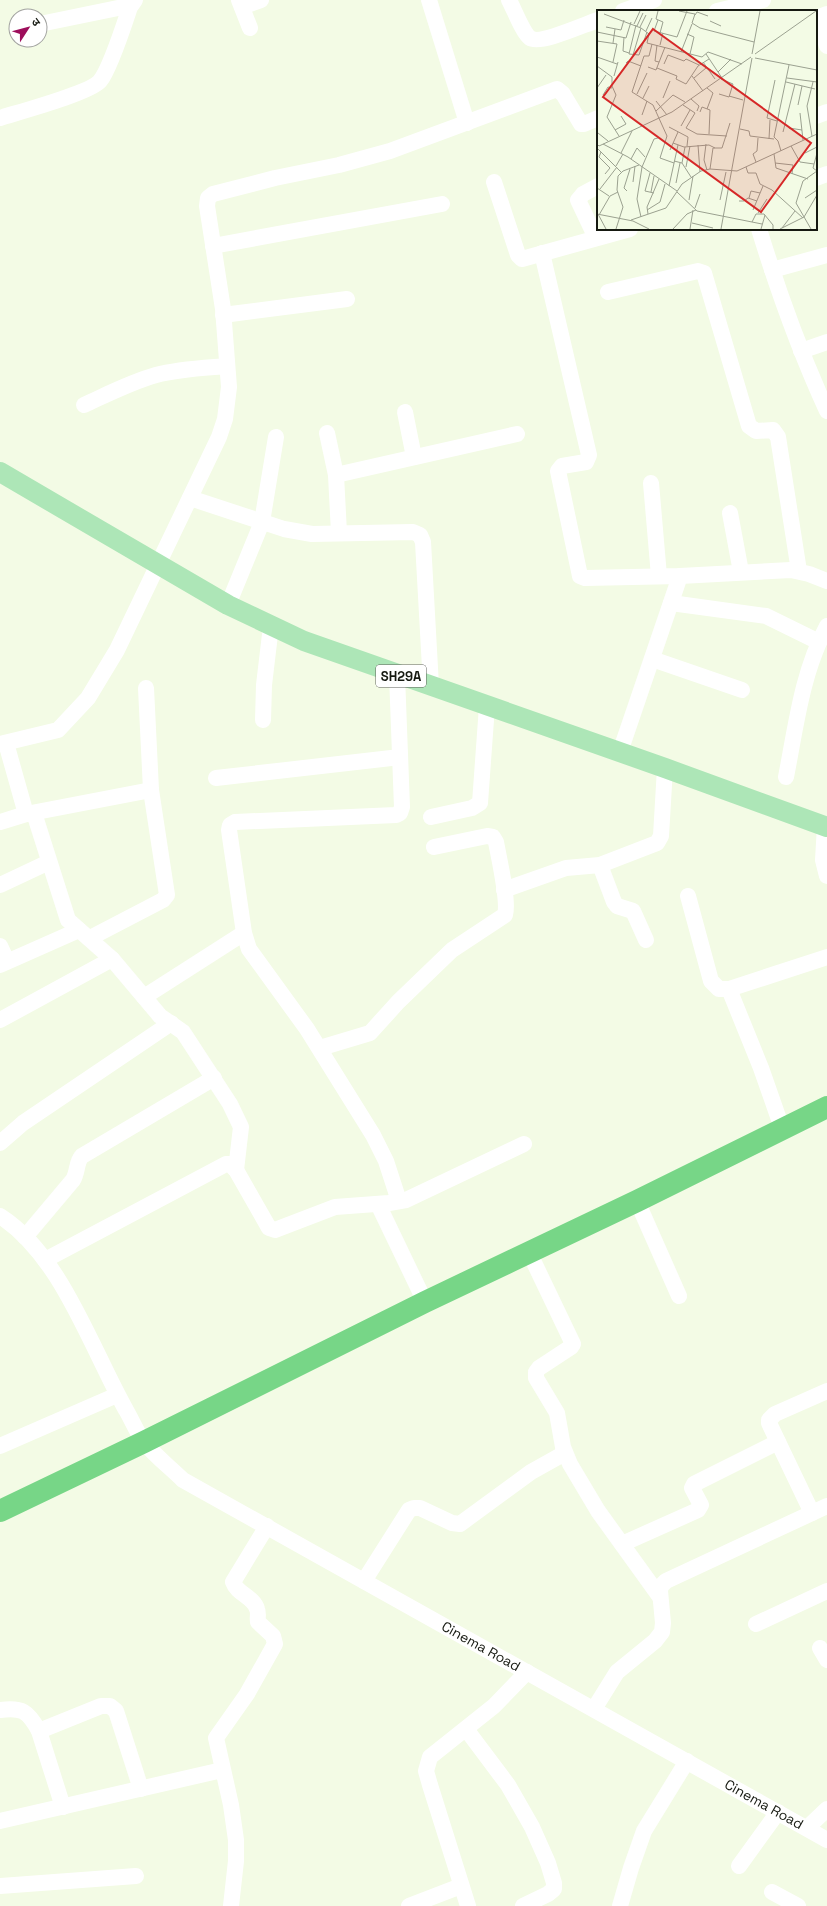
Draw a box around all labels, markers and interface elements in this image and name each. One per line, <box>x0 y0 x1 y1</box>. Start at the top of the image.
north arrow <box>8 8 48 48</box>
inset map <box>597 10 817 230</box>
text: उ <box>29 15 44 29</box>
road number: SH29A <box>376 665 426 687</box>
street label: Cinema Road <box>438 1617 524 1675</box>
street label: Cinema Road <box>721 1775 807 1833</box>

